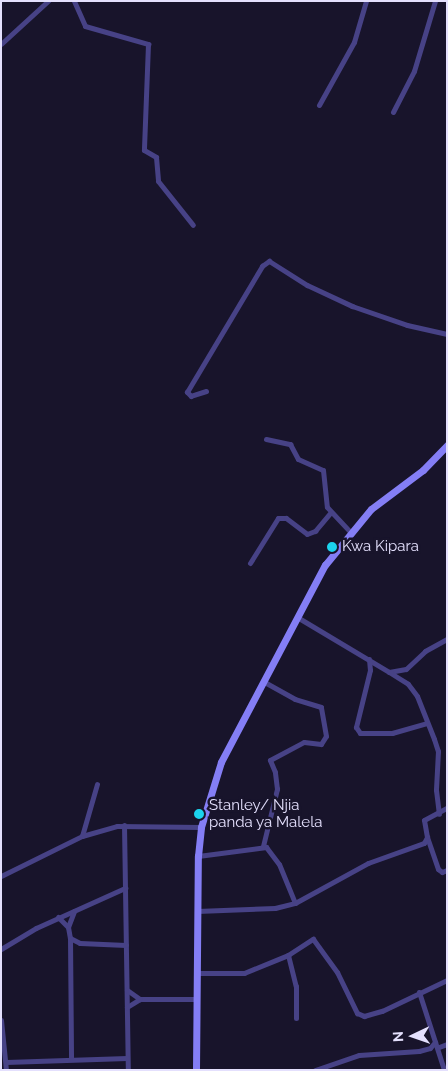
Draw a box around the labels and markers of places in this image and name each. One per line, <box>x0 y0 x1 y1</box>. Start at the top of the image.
place label: Kwa Kipara <box>342 538 419 556</box>
marker: Kwa Kipara <box>326 541 338 553</box>
place label: Stanley/ Njia panda ya Malela <box>209 796 323 831</box>
marker: Stanley/ Njia panda ya Malela <box>193 808 205 820</box>

